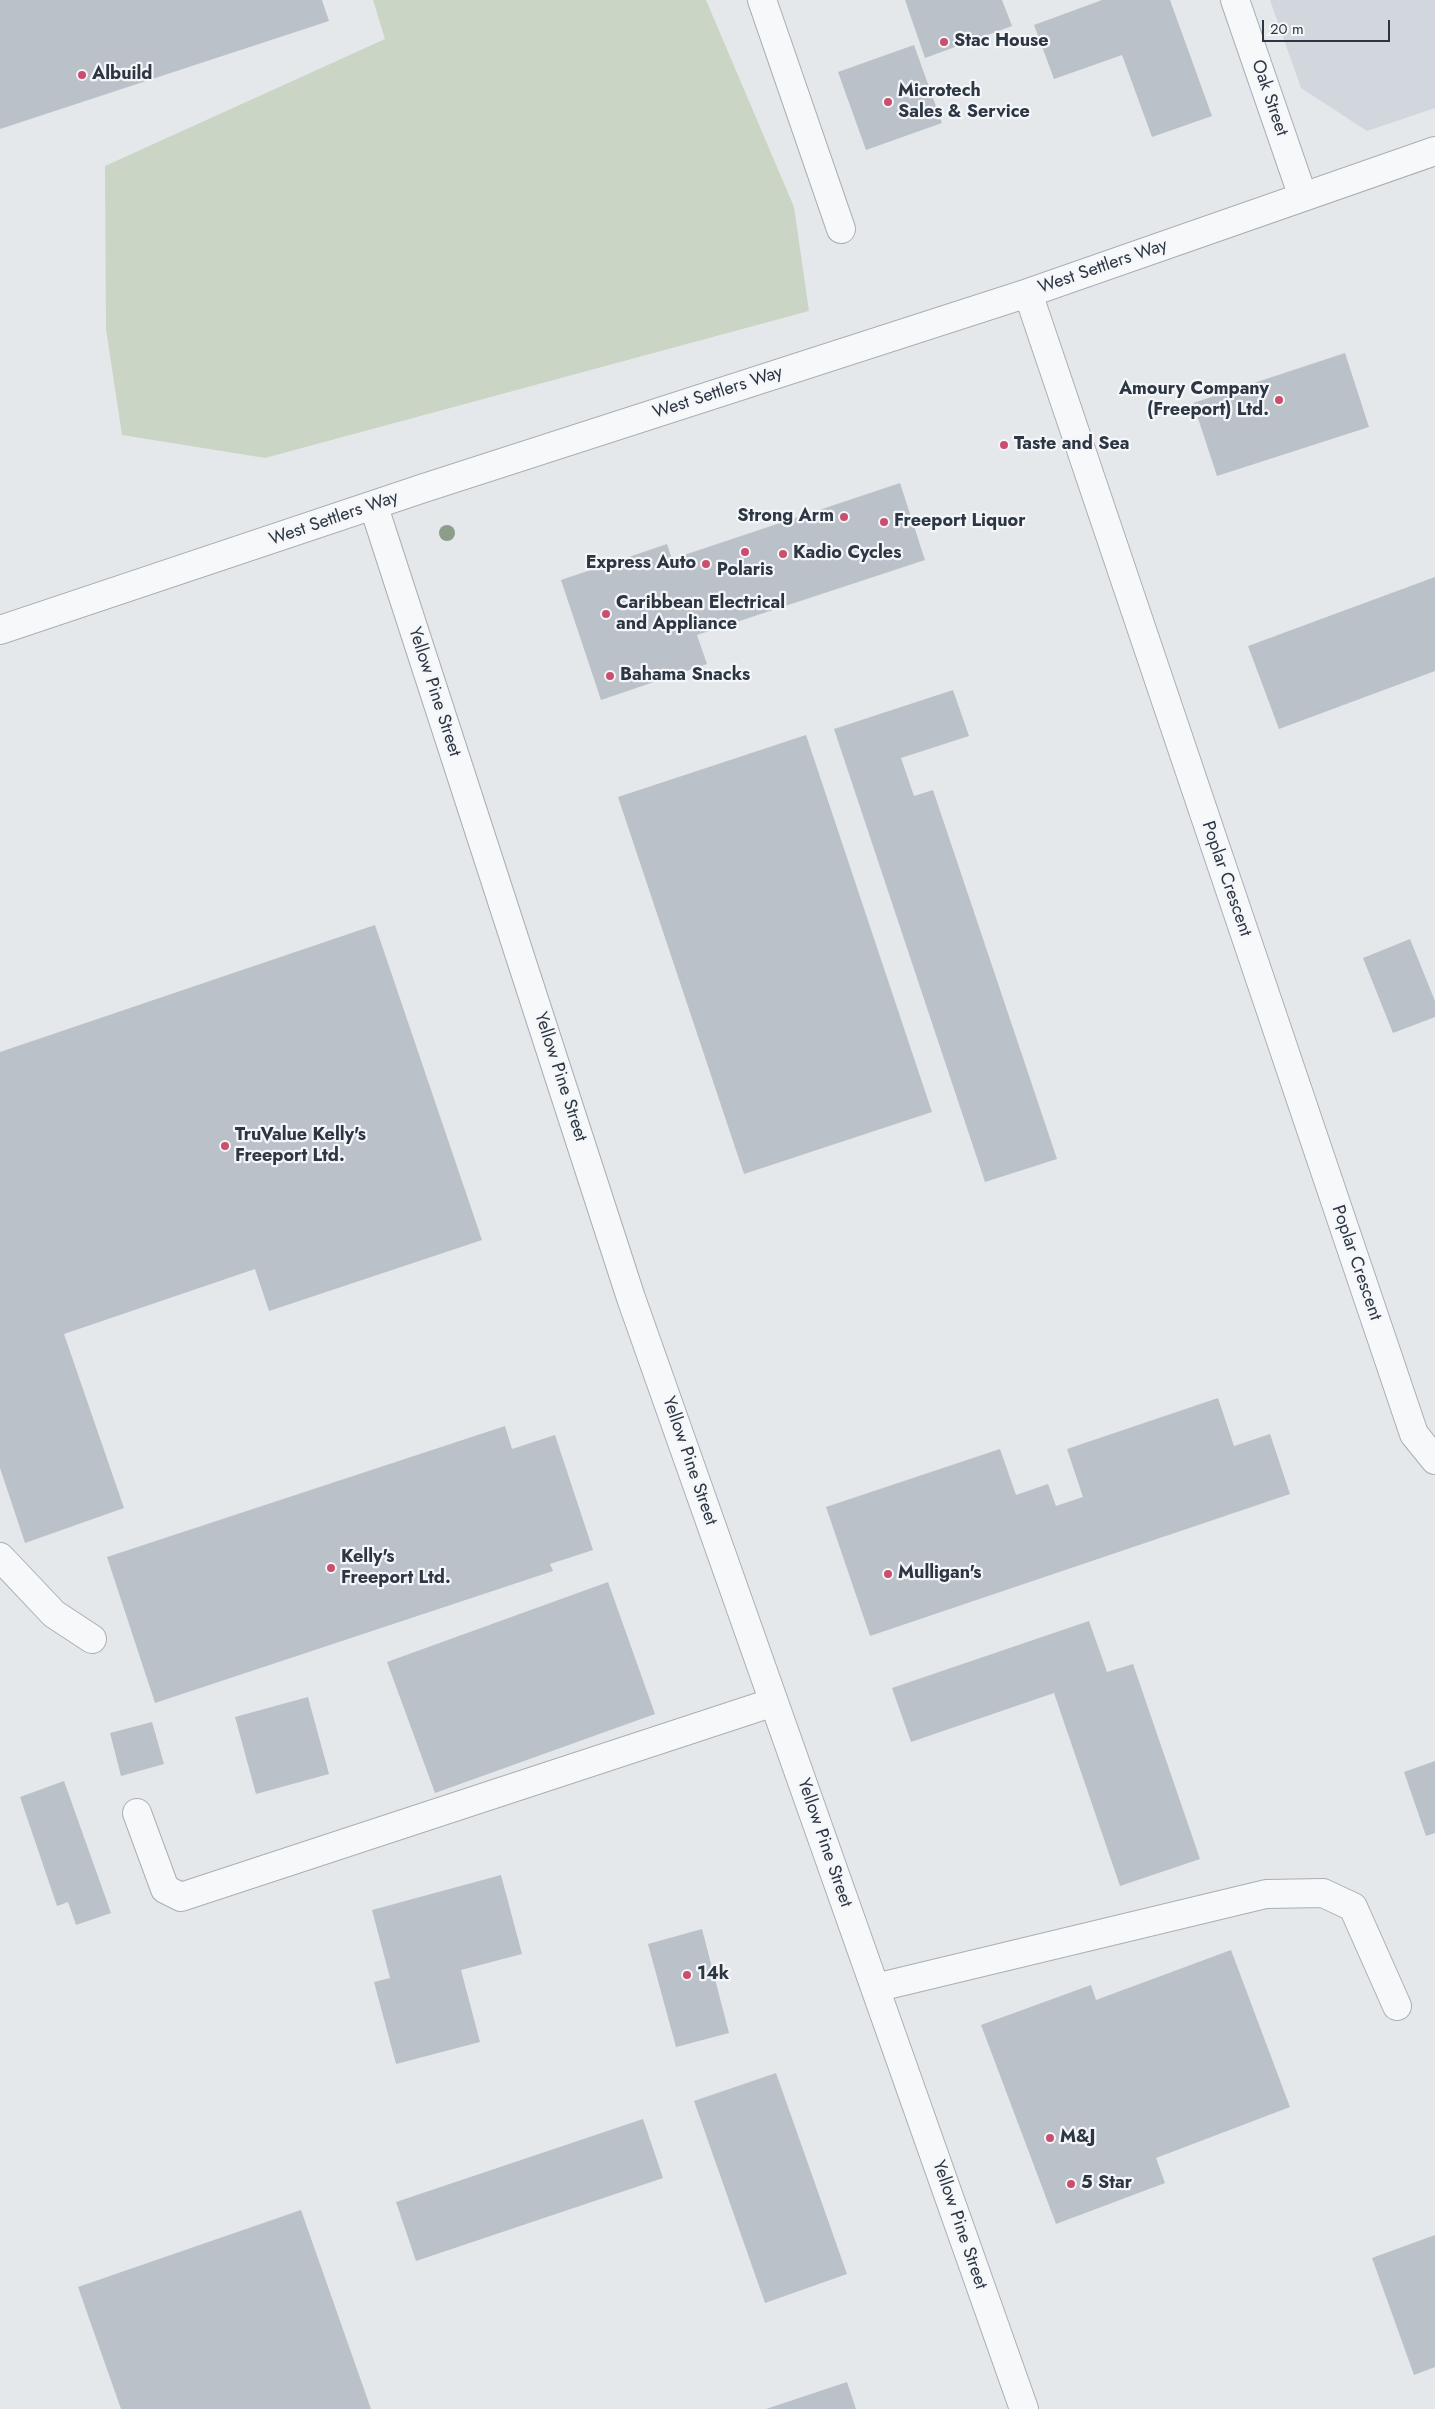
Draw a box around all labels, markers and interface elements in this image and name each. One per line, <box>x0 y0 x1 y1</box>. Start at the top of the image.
scale bar <box>1265 10 1392 42</box>
text: 20 m <box>1270 18 1304 40</box>
place label: Stac House <box>954 31 1049 53</box>
marker: Stac House <box>938 36 950 48</box>
street label: Oak Street <box>1246 57 1292 139</box>
place label: Albuild <box>92 64 152 86</box>
marker: Albuild <box>76 69 88 81</box>
place label: Microtech Sales & Service <box>898 81 1030 124</box>
marker: Microtech Sales & Service <box>882 96 894 108</box>
street label: West Settlers Way <box>1036 235 1170 299</box>
street label: West Settlers Way <box>650 362 786 424</box>
place label: Amoury Company (Freeport) Ltd. <box>1119 379 1269 422</box>
marker: Amoury Company (Freeport) Ltd. <box>1273 394 1285 406</box>
place label: Taste and Sea <box>1014 434 1129 456</box>
marker: Taste and Sea <box>998 439 1010 451</box>
street label: West Settlers Way <box>267 487 401 551</box>
place label: Strong Arm <box>737 506 834 528</box>
marker: Strong Arm <box>838 511 850 523</box>
place label: Freeport Liquor <box>894 511 1026 533</box>
marker: Freeport Liquor <box>878 516 890 528</box>
place label: Kadio Cycles <box>793 543 901 565</box>
marker: Polaris <box>739 546 751 558</box>
marker: Kadio Cycles <box>777 548 789 560</box>
place label: Express Auto <box>586 553 696 575</box>
marker: Express Auto <box>700 558 712 570</box>
place label: Polaris <box>717 560 773 582</box>
place label: Caribbean Electrical and Appliance <box>616 593 785 636</box>
marker: Caribbean Electrical and Appliance <box>600 608 612 620</box>
street label: Yellow Pine Street <box>403 625 465 759</box>
place label: Bahama Snacks <box>620 665 750 687</box>
marker: Bahama Snacks <box>604 670 616 682</box>
street label: Poplar Crescent <box>1196 819 1256 939</box>
street label: Yellow Pine Street <box>529 1010 591 1144</box>
place label: TruValue Kelly's Freeport Ltd. <box>235 1125 366 1168</box>
marker: TruValue Kelly's Freeport Ltd. <box>219 1140 231 1152</box>
street label: Poplar Crescent <box>1326 1203 1386 1323</box>
street label: Yellow Pine Street <box>657 1394 721 1528</box>
place label: Kelly's Freeport Ltd. <box>341 1547 451 1590</box>
marker: Kelly's Freeport Ltd. <box>325 1562 337 1574</box>
place label: Mulligan's <box>898 1563 982 1585</box>
marker: Mulligan's <box>882 1568 894 1580</box>
street label: Yellow Pine Street <box>792 1776 856 1910</box>
place label: 14k <box>697 1964 729 1986</box>
marker: 14k <box>681 1969 693 1981</box>
place label: M&J <box>1060 2127 1096 2149</box>
marker: M&J <box>1044 2132 1056 2144</box>
street label: Yellow Pine Street <box>927 2158 991 2292</box>
place label: 5 Star <box>1081 2173 1132 2195</box>
marker: 5 Star <box>1065 2178 1077 2190</box>

